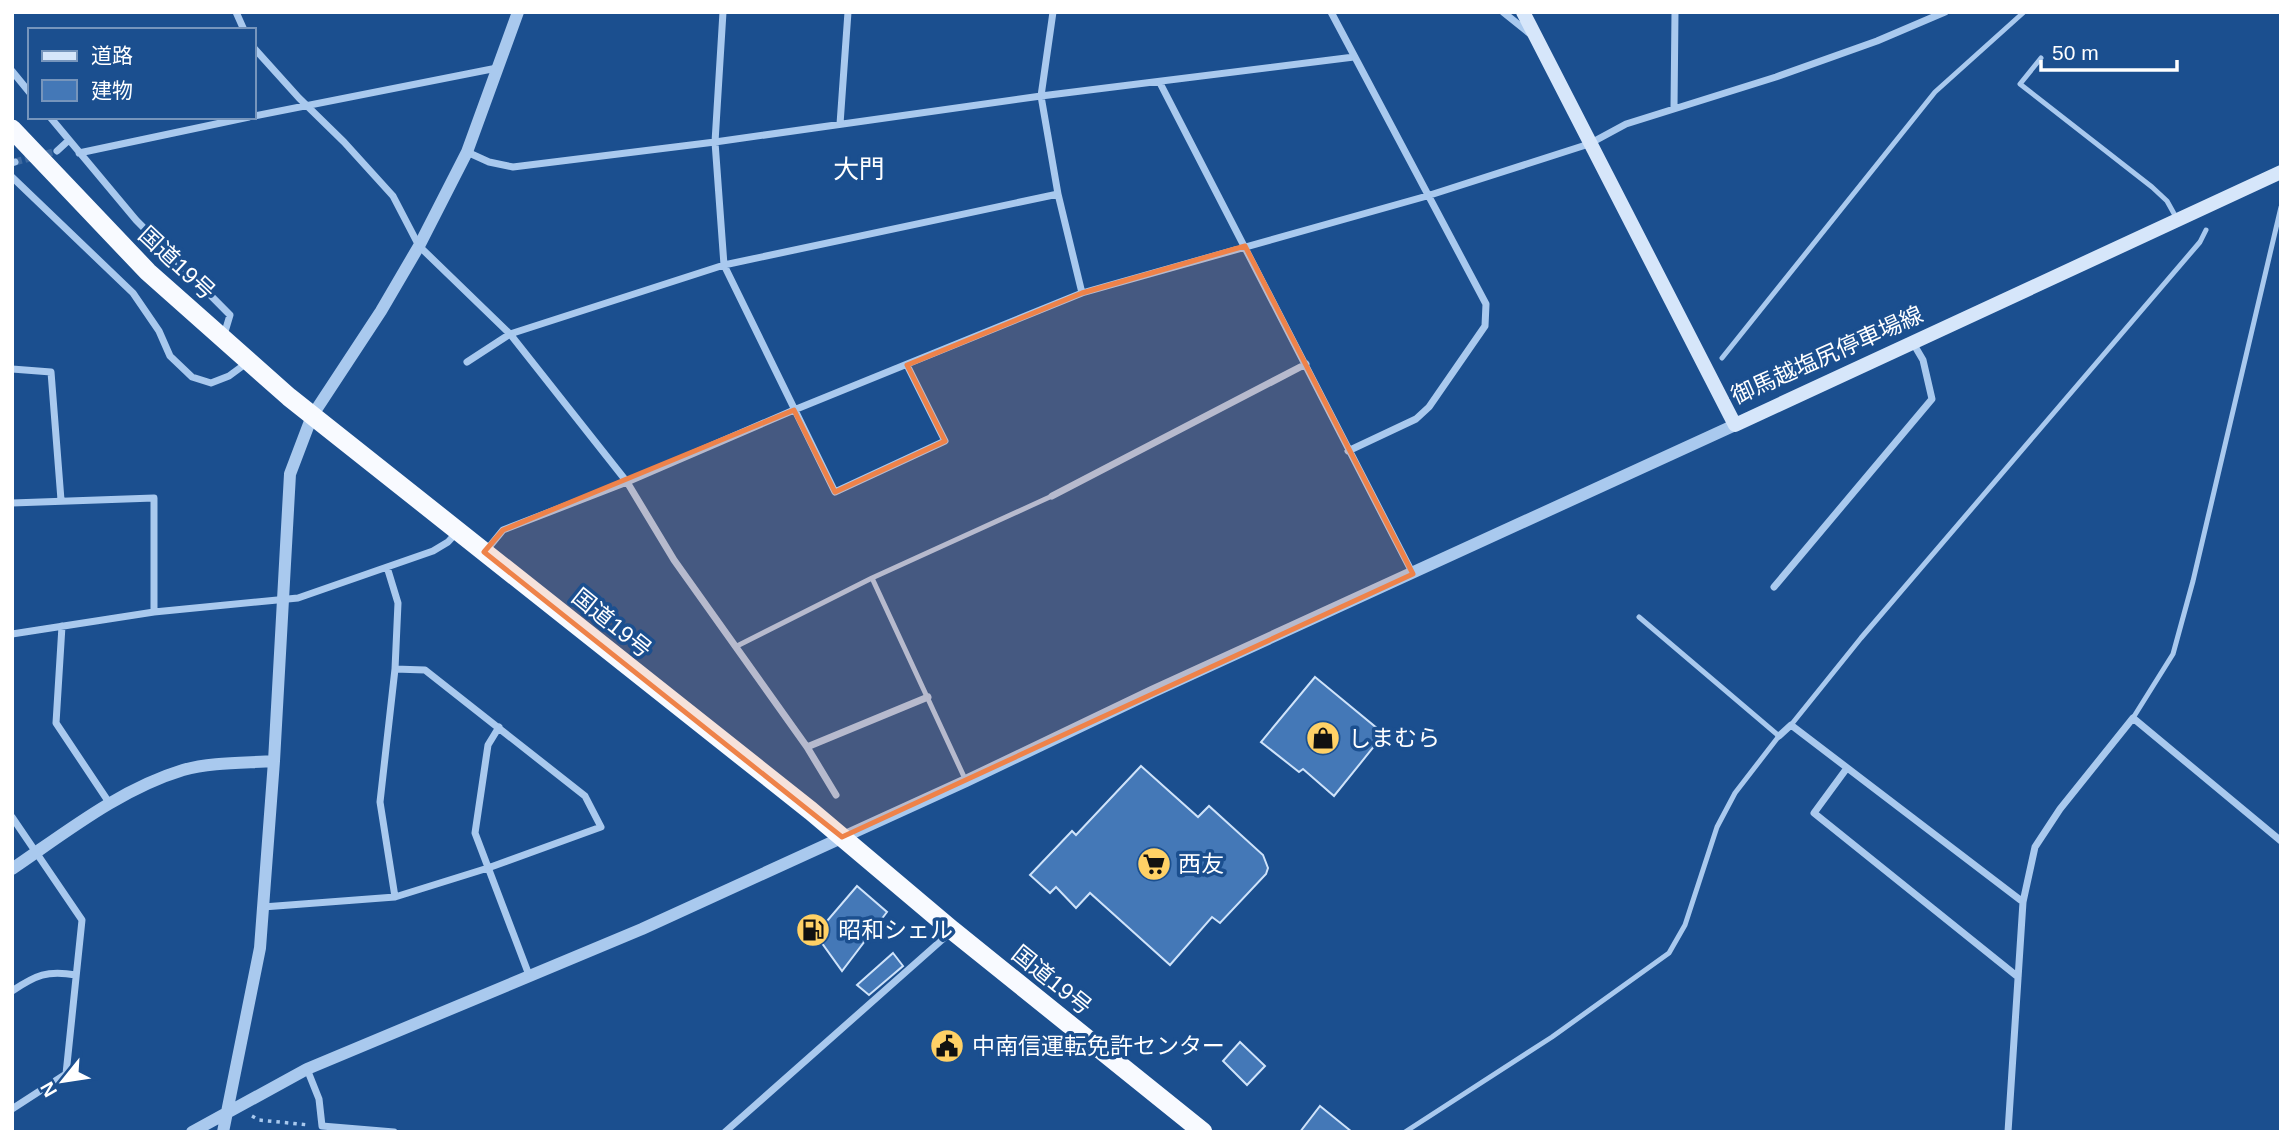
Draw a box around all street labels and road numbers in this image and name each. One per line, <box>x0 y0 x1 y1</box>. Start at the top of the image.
street label: 国道19号 <box>134 221 220 305</box>
street label: 御馬越塩尻停車場線 <box>1727 301 1927 409</box>
street label: 国道19号 <box>567 583 657 663</box>
street label: 国道19号 <box>1007 940 1097 1020</box>

